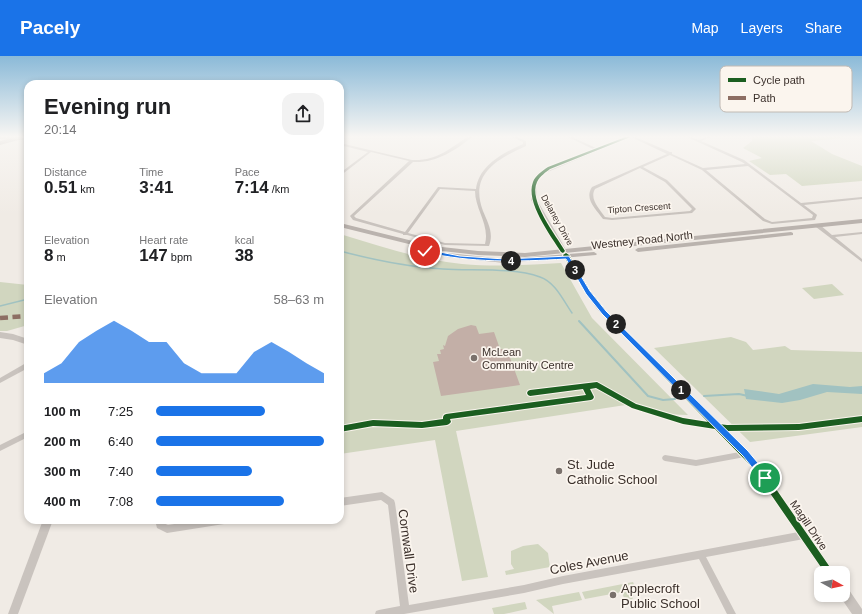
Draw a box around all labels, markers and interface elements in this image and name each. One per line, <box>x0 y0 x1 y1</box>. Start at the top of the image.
text: Pacely <box>20 17 80 38</box>
text: Map <box>691 20 719 36</box>
text: Layers <box>741 20 783 36</box>
text: Share <box>805 20 842 36</box>
legend <box>720 66 852 112</box>
text: Cycle path <box>753 74 805 86</box>
text: Path <box>753 92 776 104</box>
button: share <box>282 93 324 135</box>
text: Evening run <box>44 94 171 119</box>
text: 20:14 <box>44 122 77 137</box>
text: Distance <box>44 166 87 178</box>
text: Time <box>139 166 163 178</box>
text: Pace <box>235 166 260 178</box>
text: 0.51 <box>44 178 77 197</box>
text: 3:41 <box>139 178 173 197</box>
text: 7:14 <box>235 178 269 197</box>
text: km <box>77 183 95 195</box>
text: /km <box>269 183 289 195</box>
street label: Delaney Drive <box>539 193 575 247</box>
street label: Tipton Crescent <box>607 201 671 215</box>
street label: Westney Road North <box>591 229 693 251</box>
text: Elevation <box>44 234 89 246</box>
text: Heart rate <box>139 234 188 246</box>
text: kcal <box>235 234 254 246</box>
pin <box>408 234 442 268</box>
icon: check <box>414 240 436 262</box>
text: 8 <box>44 246 53 265</box>
text: 147 <box>139 246 168 265</box>
text: 38 <box>235 246 254 265</box>
text: m <box>53 251 66 263</box>
text: bpm <box>168 251 192 263</box>
pin: 4 <box>501 251 521 271</box>
text: 4 <box>508 255 514 267</box>
pin: 3 <box>565 260 585 280</box>
text: 3 <box>572 264 578 276</box>
text: Elevation <box>44 292 97 307</box>
text: 58–63 m <box>273 292 324 307</box>
pin: 2 <box>606 314 626 334</box>
text: 2 <box>613 318 619 330</box>
place label: McLean Community Centre <box>482 346 574 371</box>
marker: McLean Community Centre <box>469 353 479 363</box>
pin: 1 <box>671 380 691 400</box>
text: 1 <box>678 384 684 396</box>
text: 100 m <box>44 404 81 419</box>
text: 7:25 <box>108 404 133 419</box>
text: 200 m <box>44 434 81 449</box>
text: 6:40 <box>108 434 133 449</box>
place label: St. Jude Catholic School <box>567 457 657 487</box>
pin <box>748 461 782 495</box>
text: 300 m <box>44 464 81 479</box>
text: 7:40 <box>108 464 133 479</box>
marker: St. Jude Catholic School <box>554 466 564 476</box>
icon: arrive <box>754 467 776 489</box>
text: 400 m <box>44 494 81 509</box>
text: 7:08 <box>108 494 133 509</box>
street label: Magill Drive <box>788 498 830 552</box>
street label: Cornwall Drive <box>395 508 422 594</box>
street label: Coles Avenue <box>548 547 630 577</box>
north arrow <box>814 566 850 602</box>
map controls <box>814 566 850 602</box>
place label: Applecroft Public School <box>621 581 700 611</box>
marker: Applecroft Public School <box>608 590 618 600</box>

